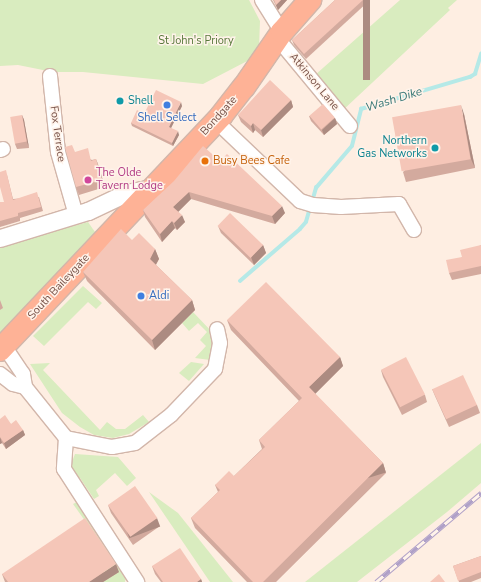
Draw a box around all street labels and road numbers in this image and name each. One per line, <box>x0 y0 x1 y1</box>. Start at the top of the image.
street label: Atkinson Lane <box>286 51 342 113</box>
street label: Bondgate <box>198 94 240 138</box>
street label: Fox Terrace <box>47 105 67 163</box>
street label: South Baileygate <box>25 252 93 322</box>

